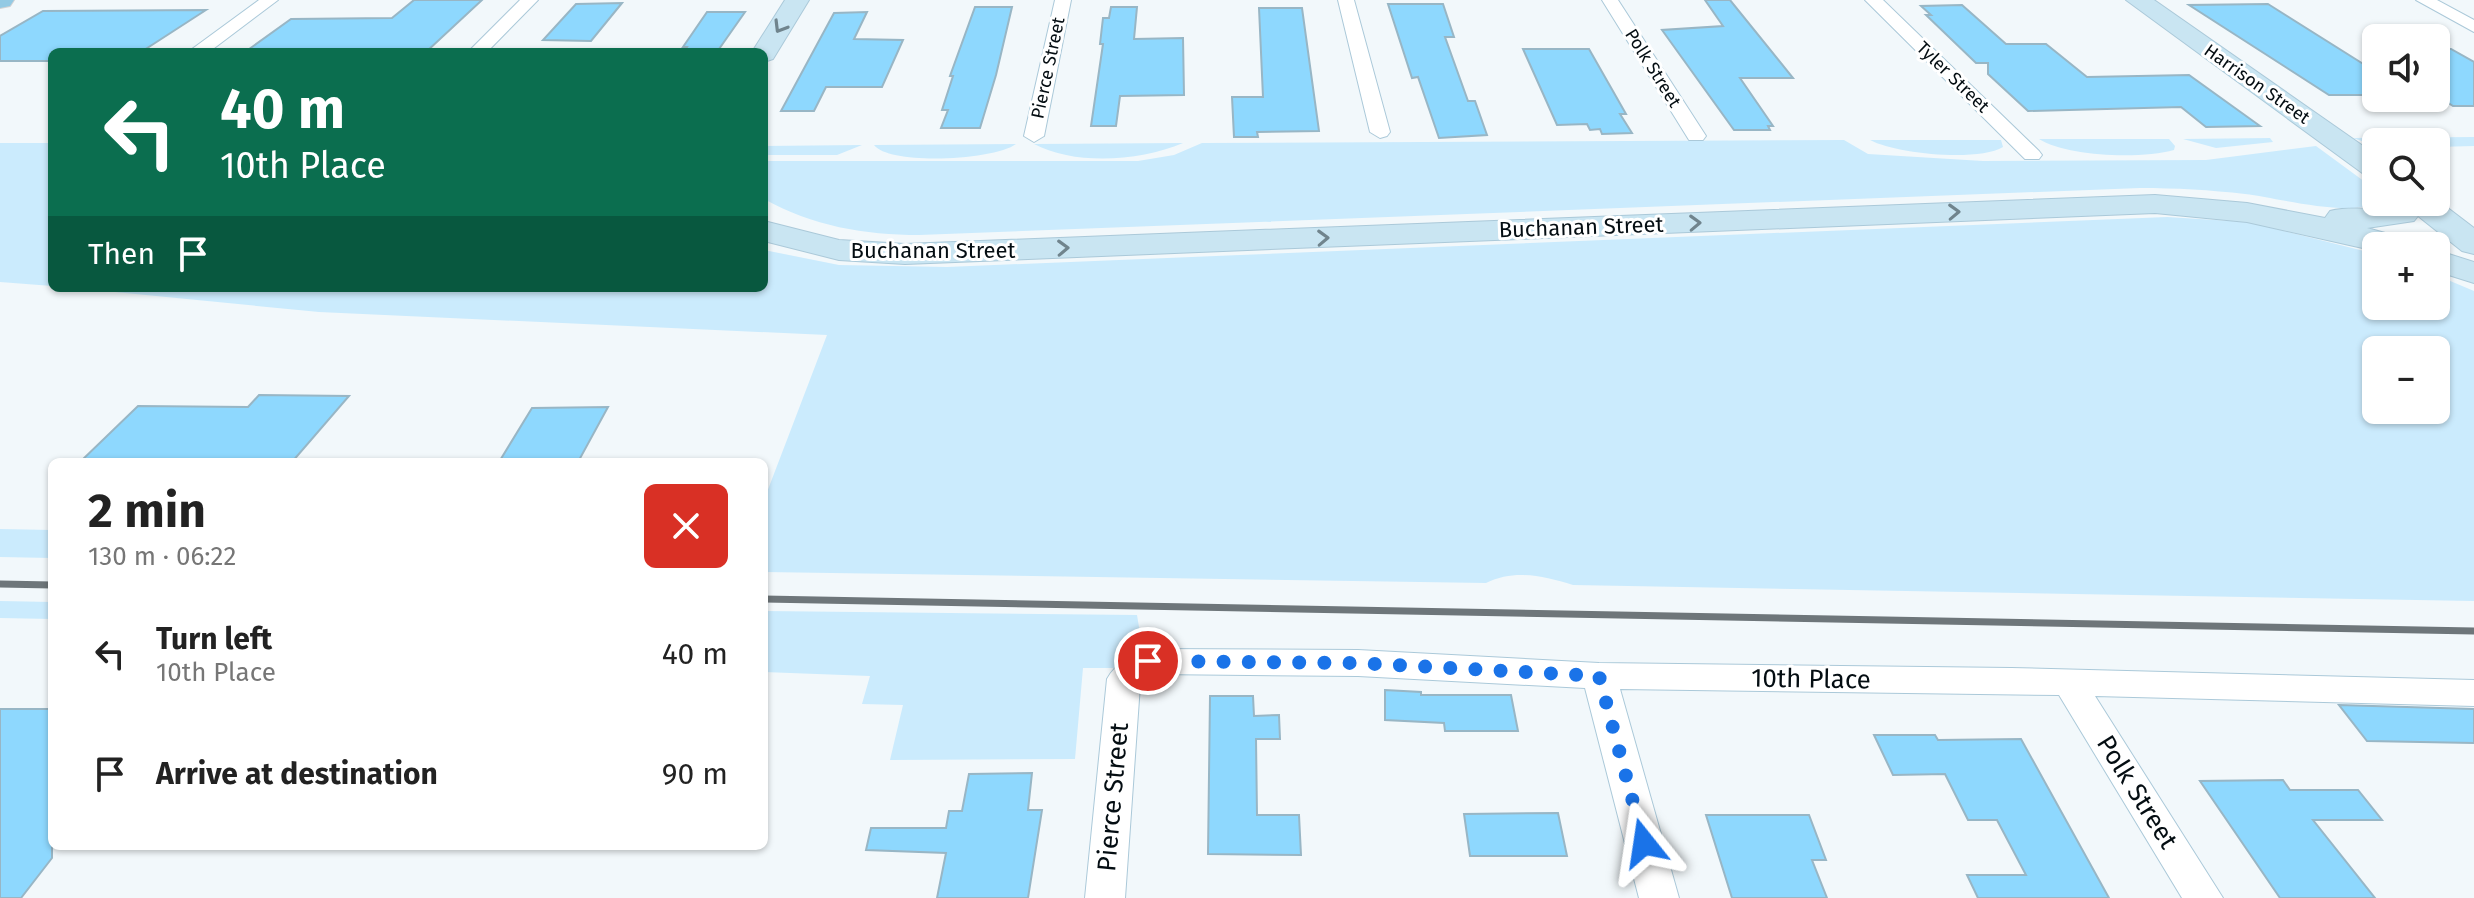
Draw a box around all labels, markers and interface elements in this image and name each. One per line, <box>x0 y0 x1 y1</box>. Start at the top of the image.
street label: Pierce Street <box>1026 15 1070 121</box>
one-way arrow <box>775 18 790 33</box>
map controls <box>2362 24 2450 424</box>
button: sound <box>2362 24 2450 112</box>
street label: Polk Street <box>1620 25 1686 112</box>
street label: Tyler Street <box>1912 37 1994 118</box>
street label: Harrison Street <box>2200 39 2315 129</box>
text: 40 m <box>220 76 345 143</box>
icon: left <box>88 80 192 184</box>
button: search <box>2362 128 2450 216</box>
text: 10th Place <box>220 144 386 188</box>
one-way arrow <box>1948 204 1961 221</box>
street label: Buchanan Street <box>1498 211 1664 243</box>
one-way arrow <box>1689 214 1702 231</box>
one-way arrow <box>1317 229 1330 246</box>
icon: arrive <box>171 232 215 276</box>
button: + <box>2362 232 2450 320</box>
text: Then <box>88 236 155 272</box>
street label: Buchanan Street <box>851 237 1015 264</box>
one-way arrow <box>1057 240 1070 257</box>
button: − <box>2362 336 2450 424</box>
text: 2 min <box>88 482 206 540</box>
button: close <box>644 484 728 568</box>
text: 130 m · 06:22 <box>88 541 236 572</box>
text: Turn left <box>156 621 272 657</box>
pin <box>1114 627 1182 695</box>
icon: left <box>88 632 132 676</box>
text: 40 m <box>662 636 728 672</box>
icon: arrive <box>1126 639 1170 683</box>
text: 10th Place <box>156 657 276 688</box>
street label: 10th Place <box>1751 662 1871 696</box>
street label: Pierce Street <box>1091 721 1135 873</box>
street label: Polk Street <box>2090 730 2184 855</box>
icon: arrive <box>88 752 132 796</box>
text: Arrive at destination <box>156 756 438 792</box>
text: 90 m <box>662 756 728 792</box>
position arrow <box>1602 801 1686 885</box>

